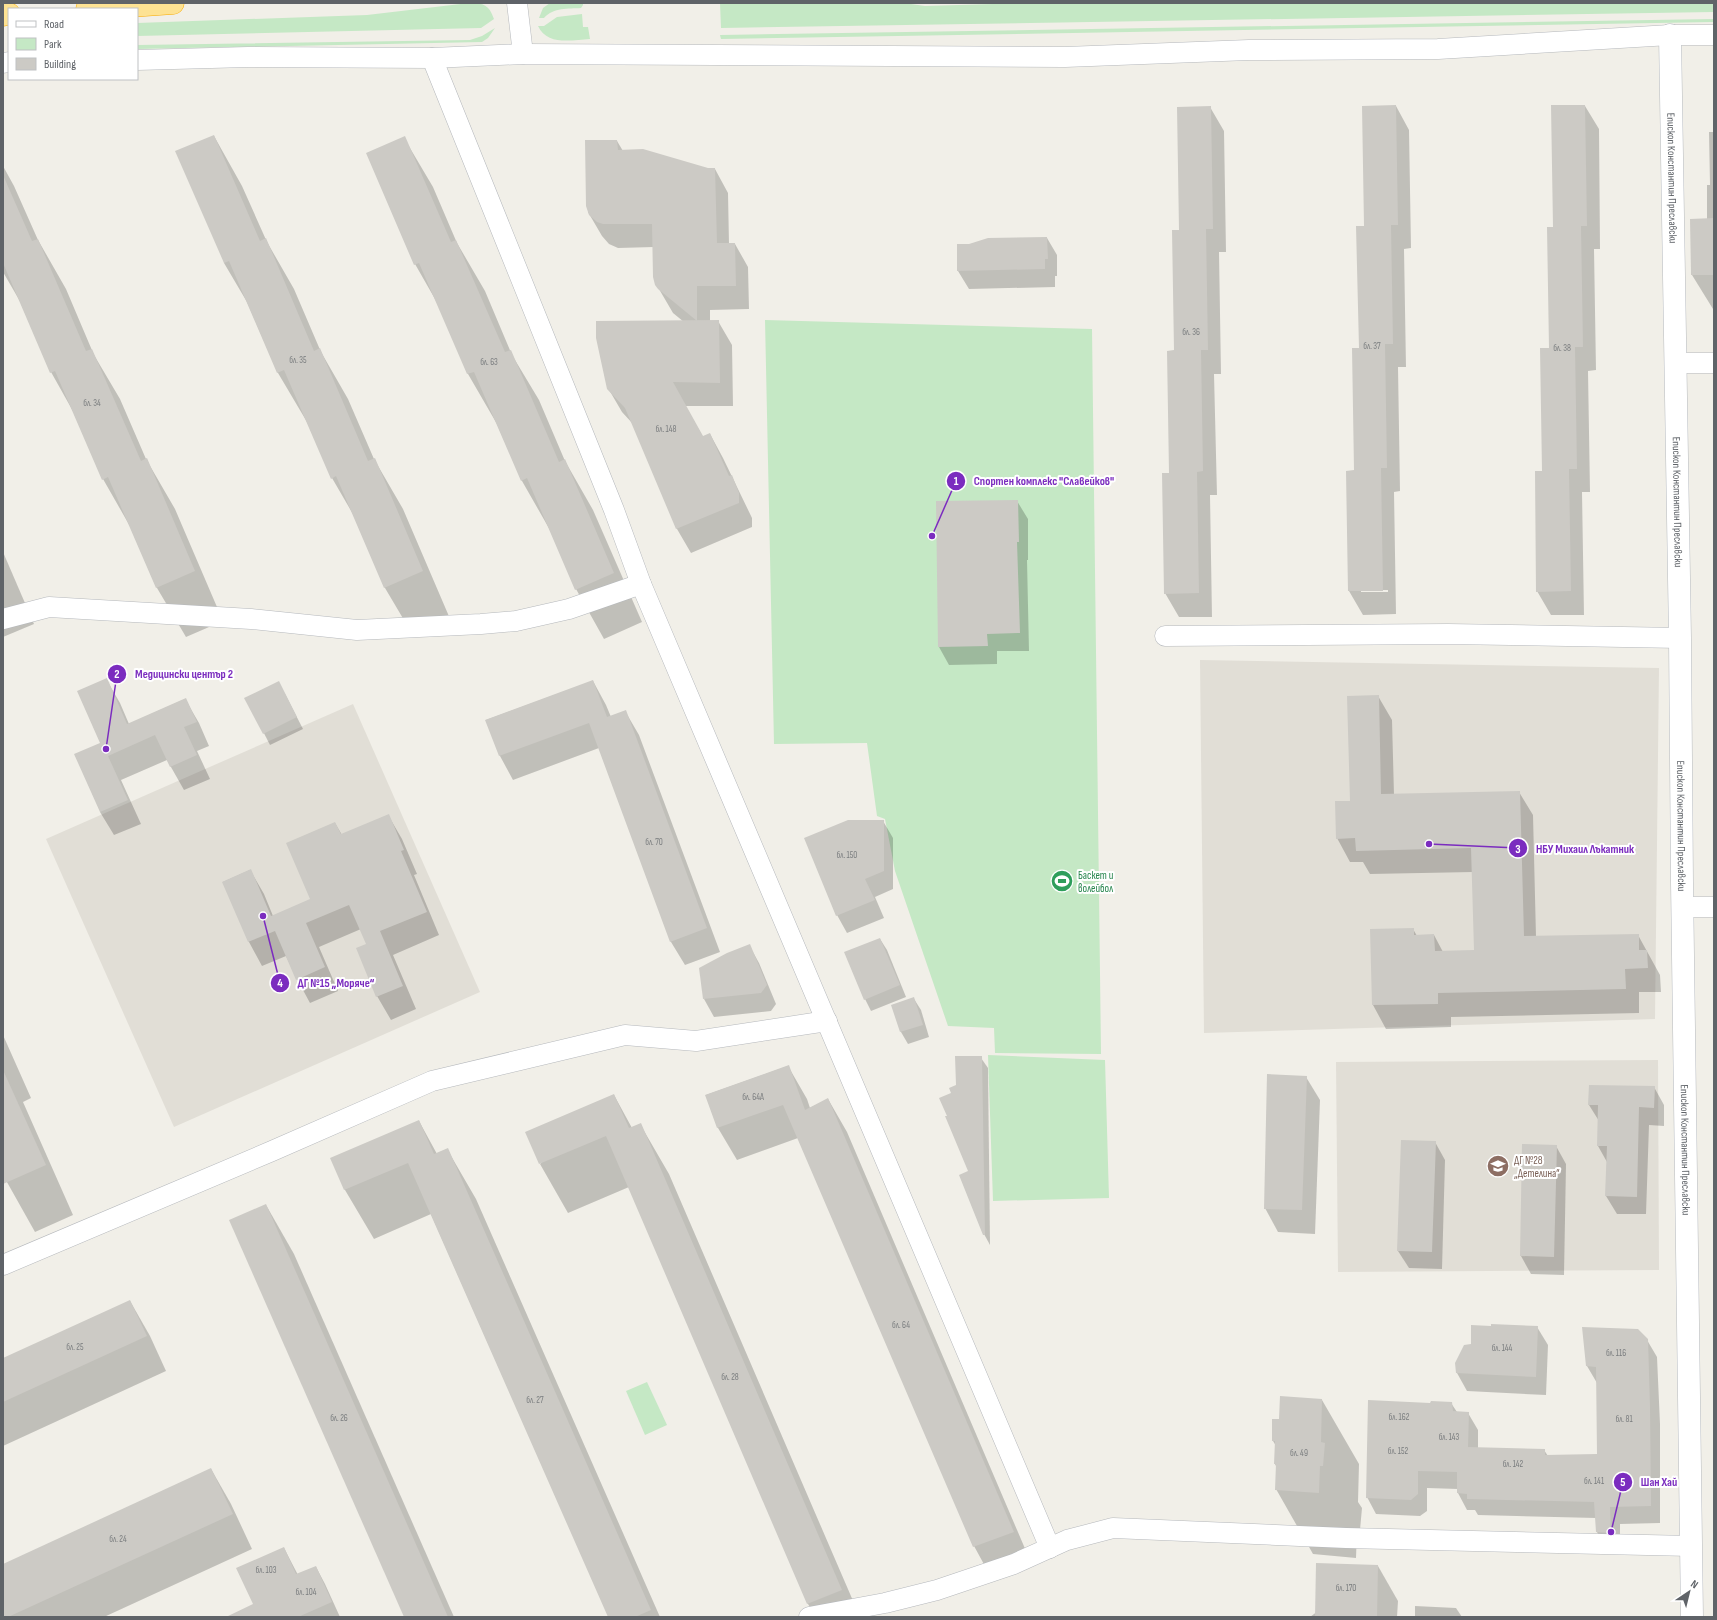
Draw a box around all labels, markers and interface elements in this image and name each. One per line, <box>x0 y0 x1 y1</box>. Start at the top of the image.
legend <box>8 8 138 80</box>
text: Road <box>44 17 64 32</box>
text: Park <box>44 37 62 52</box>
text: Building <box>44 57 76 72</box>
street label: Епископ Константин Преславски <box>1665 113 1680 244</box>
house number: бл. 36 <box>1182 327 1200 338</box>
house number: бл. 37 <box>1363 341 1381 352</box>
house number: бл. 38 <box>1553 343 1571 354</box>
house number: бл. 35 <box>289 355 307 366</box>
house number: бл. 63 <box>480 357 498 368</box>
house number: бл. 34 <box>83 398 101 409</box>
house number: бл. 148 <box>656 424 676 435</box>
street label: Епископ Константин Преславски <box>1670 436 1685 568</box>
callout: Спортен комплекс "Славейков" <box>946 469 1123 493</box>
text: 1 <box>954 474 959 489</box>
text: Спортен комплекс "Славейков" <box>974 474 1114 489</box>
callout: Медицински център 2 <box>107 662 241 686</box>
text: 2 <box>114 667 120 682</box>
text: Медицински център 2 <box>135 667 233 682</box>
street label: Епископ Константин Преславски <box>1675 760 1689 892</box>
callout: НБУ Михаил Лъкатник <box>1508 836 1642 860</box>
house number: бл. 70 <box>645 837 663 848</box>
text: 3 <box>1515 842 1521 857</box>
text: НБУ Михаил Лъкатник <box>1536 842 1635 857</box>
house number: бл. 150 <box>837 850 857 861</box>
sports icon: Баскет и волейбол <box>1049 868 1075 894</box>
place label: Баскет и волейбол <box>1078 869 1114 895</box>
callout: ДГ №15 „Моряче“ <box>270 971 383 995</box>
text: 4 <box>277 976 283 991</box>
text: ДГ №15 „Моряче“ <box>298 976 375 991</box>
street label: Епископ Константин Преславски <box>1678 1084 1693 1216</box>
house number: бл. 64А <box>742 1092 764 1103</box>
school or university icon: ДГ №28 „Детелина“ <box>1485 1153 1511 1179</box>
place label: ДГ №28 „Детелина“ <box>1514 1154 1560 1180</box>
house number: бл. 64 <box>892 1320 910 1331</box>
house number: бл. 25 <box>66 1342 84 1353</box>
house number: бл. 144 <box>1492 1343 1513 1354</box>
house number: бл. 116 <box>1606 1348 1626 1359</box>
house number: бл. 28 <box>721 1372 739 1383</box>
house number: бл. 27 <box>526 1395 544 1406</box>
house number: бл. 162 <box>1389 1412 1410 1423</box>
house number: бл. 26 <box>330 1413 348 1424</box>
house number: бл. 81 <box>1615 1414 1633 1425</box>
house number: бл. 143 <box>1439 1432 1460 1443</box>
house number: бл. 152 <box>1388 1446 1409 1457</box>
house number: бл. 49 <box>1290 1448 1308 1459</box>
house number: бл. 142 <box>1503 1459 1524 1470</box>
callout: Шан Хай <box>1613 1470 1685 1494</box>
text: 5 <box>1620 1475 1626 1490</box>
text: Шан Хай <box>1641 1475 1677 1490</box>
house number: бл. 141 <box>1584 1476 1605 1487</box>
house number: бл. 24 <box>109 1534 127 1545</box>
house number: бл. 103 <box>256 1565 277 1576</box>
north arrow <box>1669 1572 1709 1612</box>
text: N <box>1688 1577 1701 1591</box>
house number: бл. 170 <box>1336 1583 1356 1594</box>
house number: бл. 104 <box>296 1587 317 1598</box>

